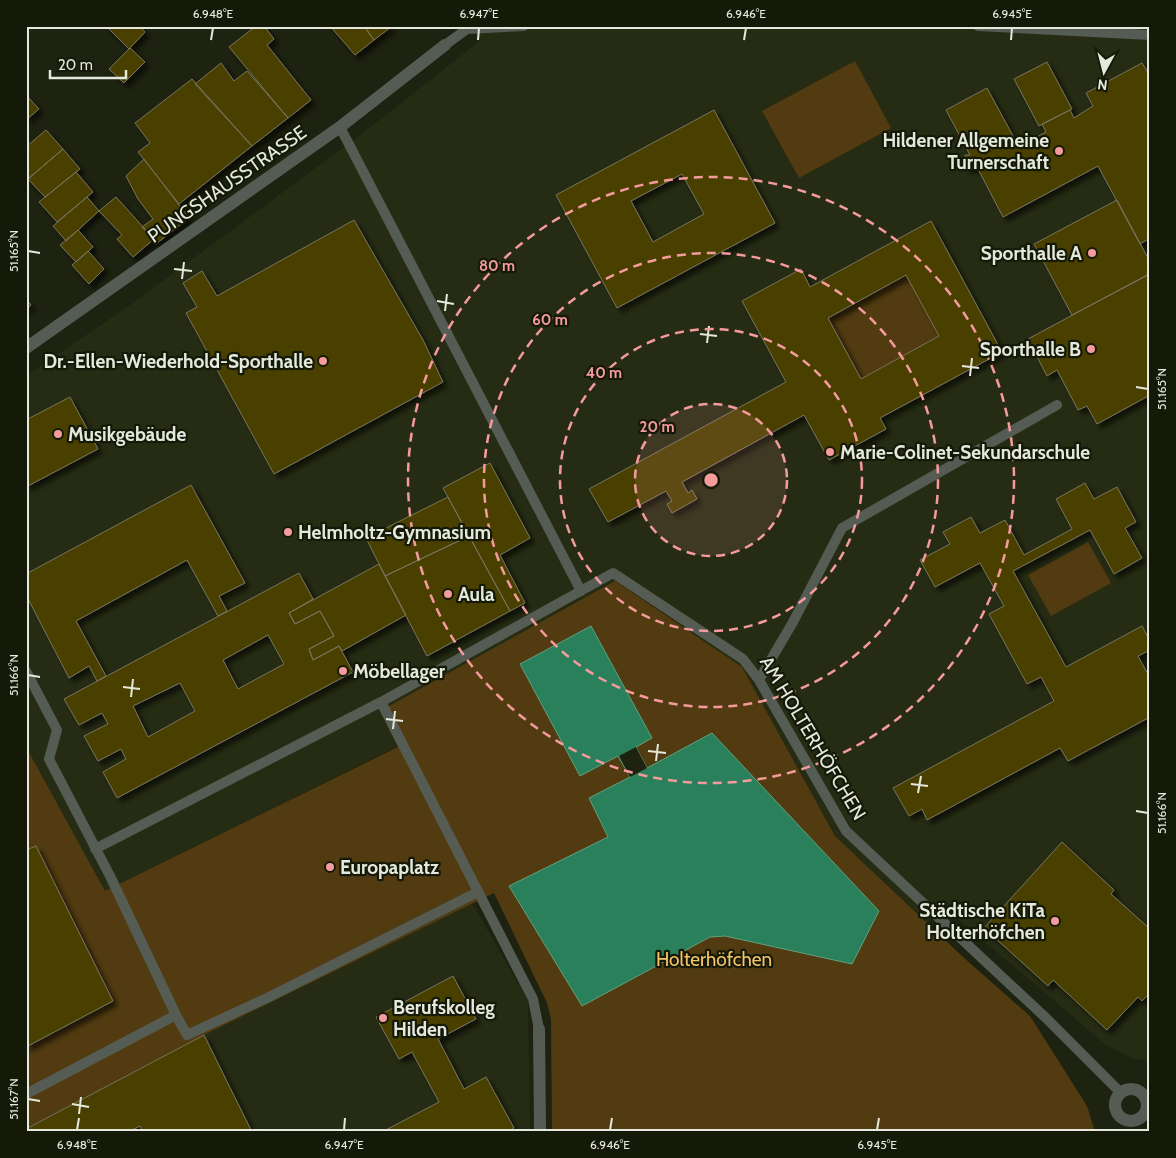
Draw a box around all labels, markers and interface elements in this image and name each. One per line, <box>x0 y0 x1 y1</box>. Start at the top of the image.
text: 6.948°E <box>193 6 234 21</box>
text: 6.947°E <box>459 6 499 21</box>
text: 6.946°E <box>726 6 766 21</box>
text: 6.945°E <box>992 6 1032 21</box>
scale bar <box>50 48 126 80</box>
north arrow <box>1078 48 1128 98</box>
text: 20 m <box>58 56 93 74</box>
text: N <box>1096 75 1108 94</box>
street label: PUNGSHAUSSTRASSE <box>143 120 311 248</box>
place label: Hildener Allgemeine Turnerschaft <box>882 129 1049 174</box>
marker: Hildener Allgemeine Turnerschaft <box>1053 145 1065 157</box>
text: 51.165°N <box>6 230 21 272</box>
place label: Sporthalle A <box>981 242 1082 265</box>
marker: Sporthalle A <box>1086 247 1098 259</box>
text: 80 m <box>479 257 515 275</box>
text: 60 m <box>532 311 568 329</box>
place label: Sporthalle B <box>980 338 1081 361</box>
marker: Sporthalle B <box>1085 343 1097 355</box>
place label: Dr.-Ellen-Wiederhold-Sporthalle <box>43 350 313 373</box>
marker: Dr.-Ellen-Wiederhold-Sporthalle <box>317 355 329 367</box>
text: 40 m <box>586 364 622 382</box>
text: 51.165°N <box>1154 368 1169 410</box>
text: 20 m <box>640 418 674 436</box>
place label: Musikgebäude <box>68 423 186 446</box>
marker: Musikgebäude <box>52 428 64 440</box>
place label: Marie-Colinet-Sekundarschule <box>840 441 1090 464</box>
marker: Marie-Colinet-Sekundarschule <box>824 446 836 458</box>
centre of rings <box>702 471 720 489</box>
place label: Helmholtz-Gymnasium <box>298 521 491 544</box>
marker: Helmholtz-Gymnasium <box>282 526 294 538</box>
place label: Aula <box>458 583 495 606</box>
marker: Aula <box>442 588 454 600</box>
street label: AM HOLTERHÖFCHEN <box>755 652 871 824</box>
text: 51.166°N <box>6 654 21 696</box>
place label: Möbellager <box>353 660 446 683</box>
marker: Möbellager <box>337 665 349 677</box>
text: 51.166°N <box>1154 792 1169 834</box>
place label: Europaplatz <box>340 856 439 879</box>
marker: Europaplatz <box>324 861 336 873</box>
place label: Städtische KiTa Holterhöfchen <box>919 899 1046 944</box>
marker: Städtische KiTa Holterhöfchen <box>1049 915 1061 927</box>
park label: Holterhöfchen <box>656 948 772 971</box>
place label: Berufskolleg Hilden <box>393 996 495 1041</box>
marker: Berufskolleg Hilden <box>377 1012 389 1024</box>
text: 51.167°N <box>6 1078 21 1120</box>
text: 6.948°E <box>57 1137 98 1152</box>
text: 6.947°E <box>324 1137 364 1152</box>
text: 6.946°E <box>590 1137 630 1152</box>
text: 6.945°E <box>857 1137 897 1152</box>

